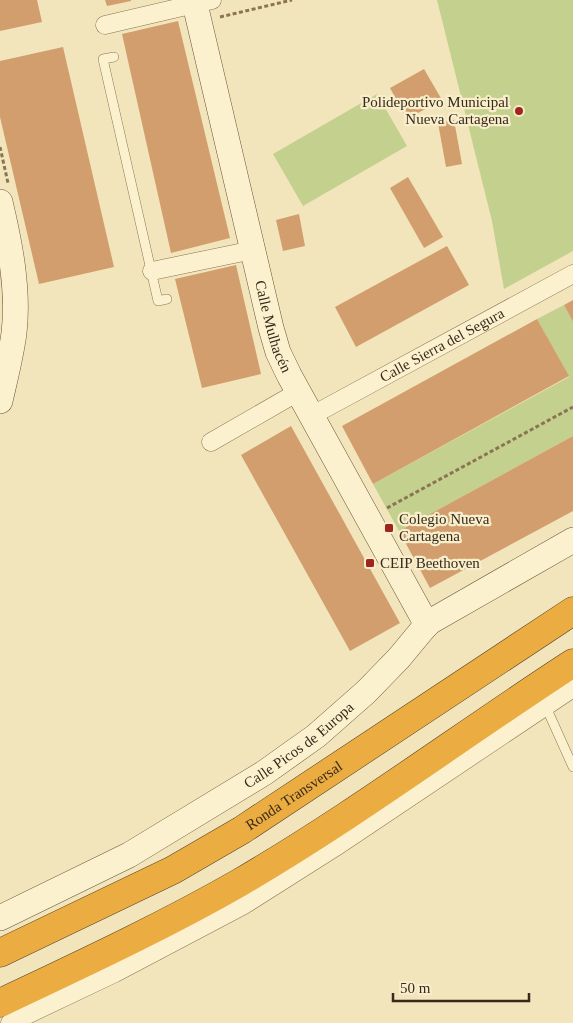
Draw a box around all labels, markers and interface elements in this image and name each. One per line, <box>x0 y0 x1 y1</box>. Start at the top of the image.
place label: Polideportivo Municipal Nueva Cartagena <box>362 94 509 127</box>
marker: Polideportivo Municipal Nueva Cartagena <box>513 105 525 117</box>
street label: Calle Mulhacén <box>252 279 295 376</box>
street label: Calle Sierra del Segura <box>377 305 507 385</box>
place label: Colegio Nueva Cartagena <box>399 511 490 544</box>
marker: Colegio Nueva Cartagena <box>383 522 395 534</box>
place label: CEIP Beethoven <box>380 555 480 571</box>
marker: CEIP Beethoven <box>364 557 376 569</box>
street label: Calle Picos de Europa <box>241 699 357 791</box>
street label: Ronda Transversal <box>243 758 345 833</box>
scale bar <box>393 970 529 1002</box>
text: 50 m <box>400 980 431 996</box>

